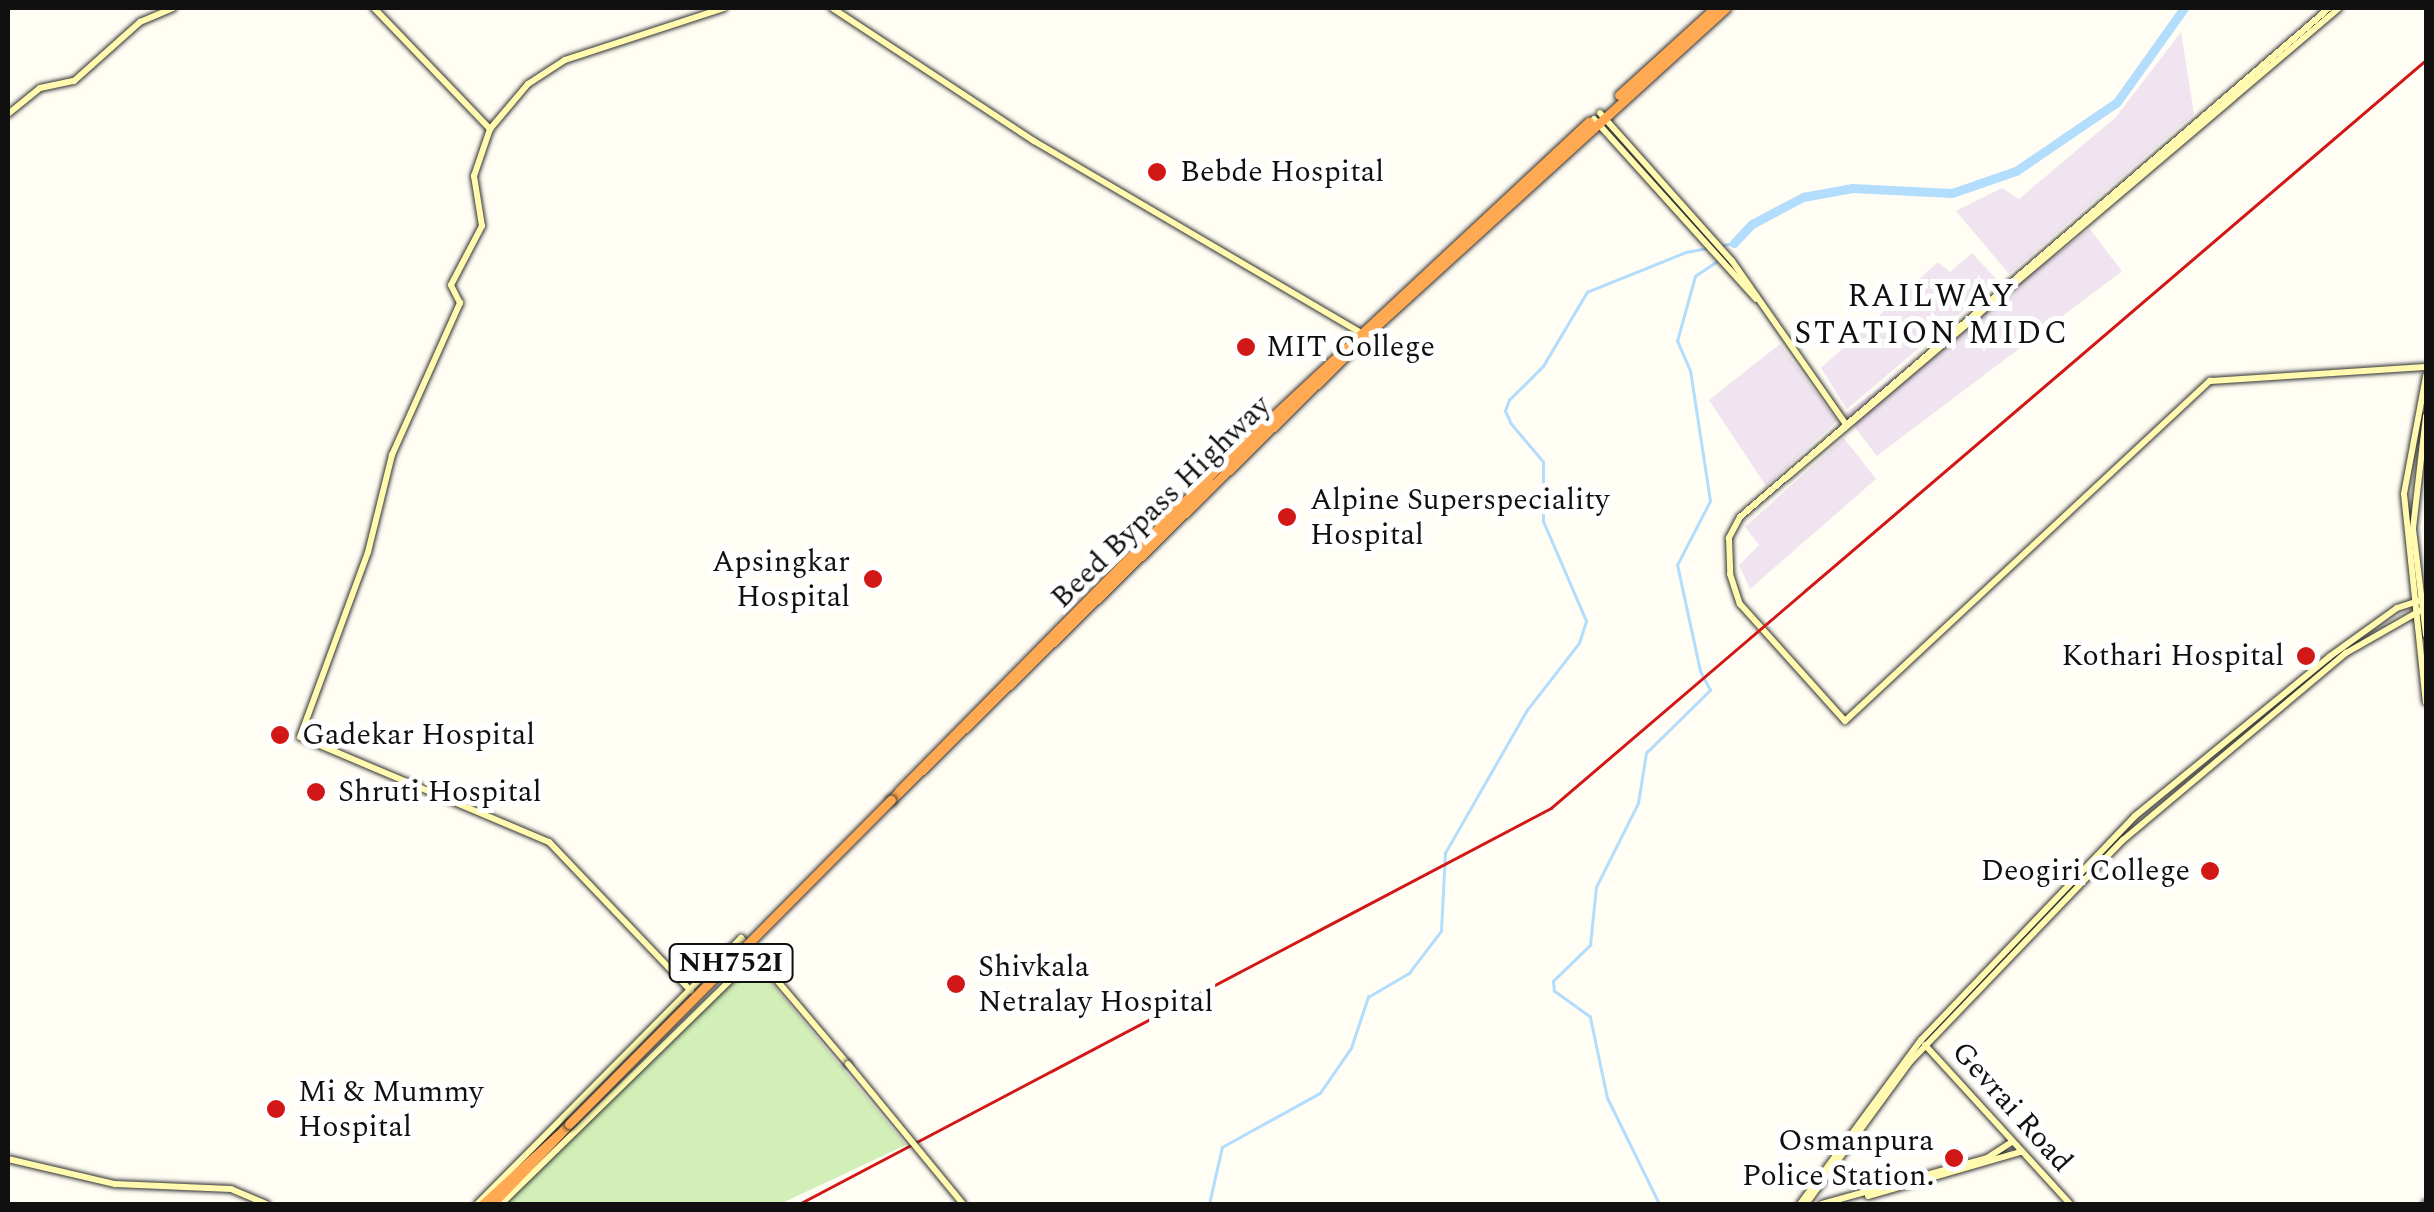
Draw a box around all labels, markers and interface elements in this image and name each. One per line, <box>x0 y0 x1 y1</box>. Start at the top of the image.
place label: Bebde Hospital <box>1180 154 1384 190</box>
marker: Bebde Hospital <box>1144 159 1170 185</box>
district label: RAILWAY STATION MIDC <box>1794 279 2070 354</box>
place label: MIT College <box>1266 329 1435 365</box>
marker: MIT College <box>1235 336 1257 358</box>
street label: Beed Bypass Highway <box>1044 388 1278 616</box>
place label: Alpine Superspeciality Hospital <box>1310 482 1609 552</box>
marker: Alpine Superspeciality Hospital <box>1274 504 1300 530</box>
place label: Apsingkar Hospital <box>712 544 850 614</box>
marker: Apsingkar Hospital <box>860 566 886 592</box>
place label: Kothari Hospital <box>2062 638 2284 674</box>
marker: Kothari Hospital <box>2293 643 2319 669</box>
place label: Gadekar Hospital <box>302 717 535 753</box>
marker: Gadekar Hospital <box>267 722 293 748</box>
place label: Shruti Hospital <box>338 774 541 810</box>
marker: Shruti Hospital <box>303 779 329 805</box>
place label: Deogiri College <box>1981 853 2190 889</box>
marker: Deogiri College <box>2199 860 2221 882</box>
road number: NH752I <box>668 940 794 986</box>
place label: Shivkala Netralay Hospital <box>978 949 1213 1020</box>
marker: Shivkala Netralay Hospital <box>943 971 969 997</box>
street label: Gevrai Road <box>1944 1034 2080 1180</box>
place label: Mi & Mummy Hospital <box>298 1074 483 1144</box>
marker: Mi & Mummy Hospital <box>263 1096 289 1122</box>
place label: Osmanpura Police Station. <box>1742 1123 1934 1194</box>
marker: Osmanpura Police Station. <box>1943 1147 1965 1169</box>

